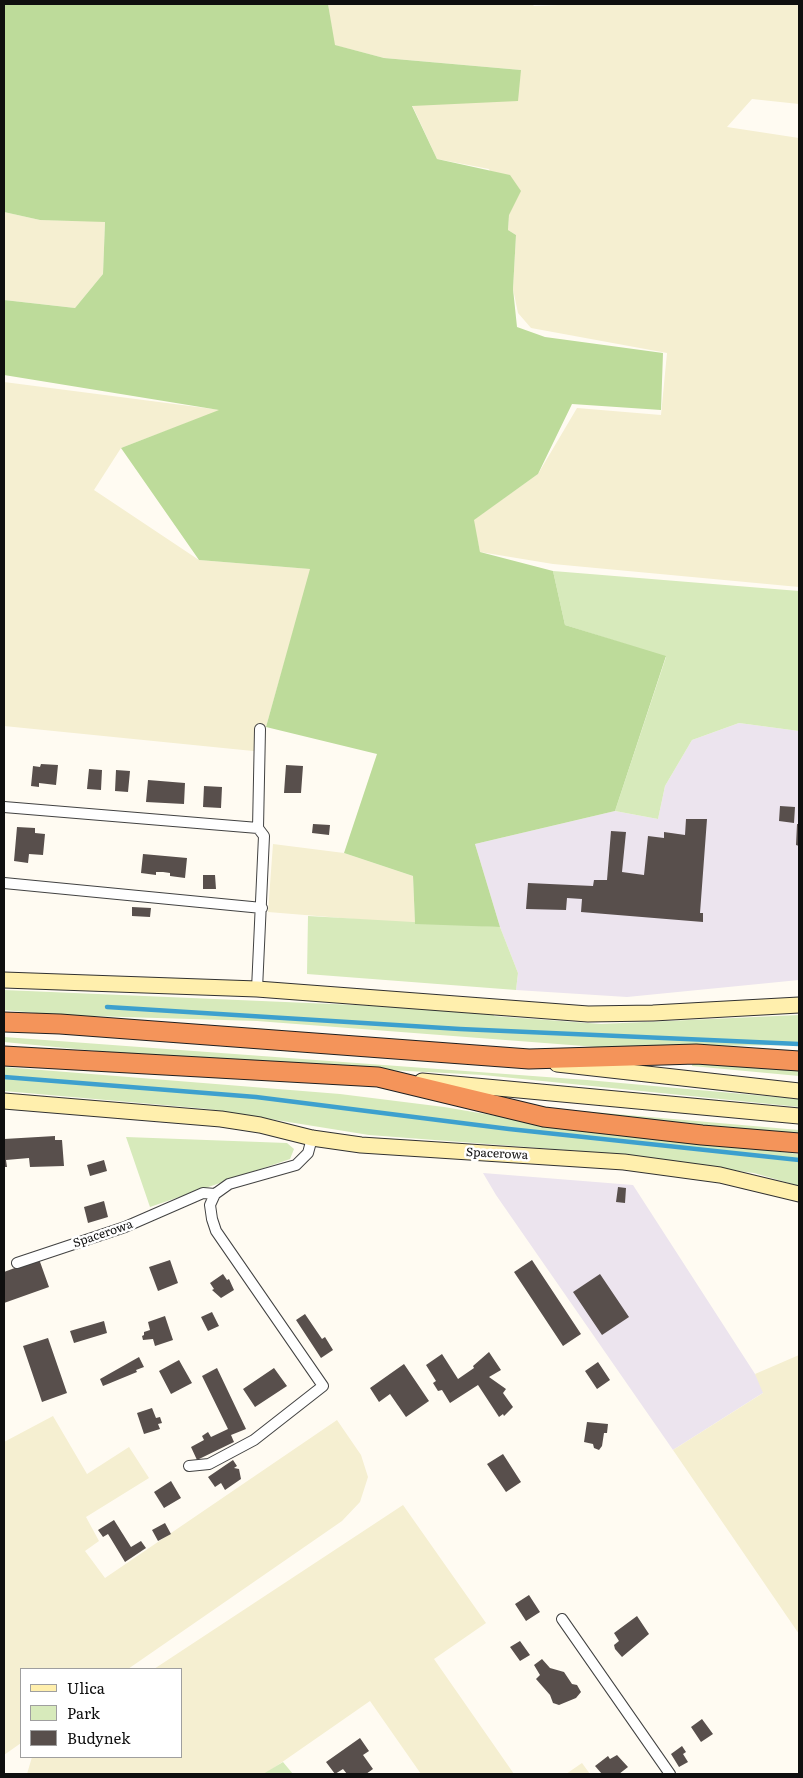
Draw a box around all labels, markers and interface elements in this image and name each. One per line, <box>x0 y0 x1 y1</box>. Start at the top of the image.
street label: Spacerowa <box>466 1145 528 1163</box>
street label: Spacerowa <box>71 1217 135 1251</box>
legend <box>20 1668 182 1758</box>
text: Ulica <box>67 1676 105 1699</box>
text: Park <box>67 1701 100 1724</box>
text: Budynek <box>67 1726 130 1749</box>

